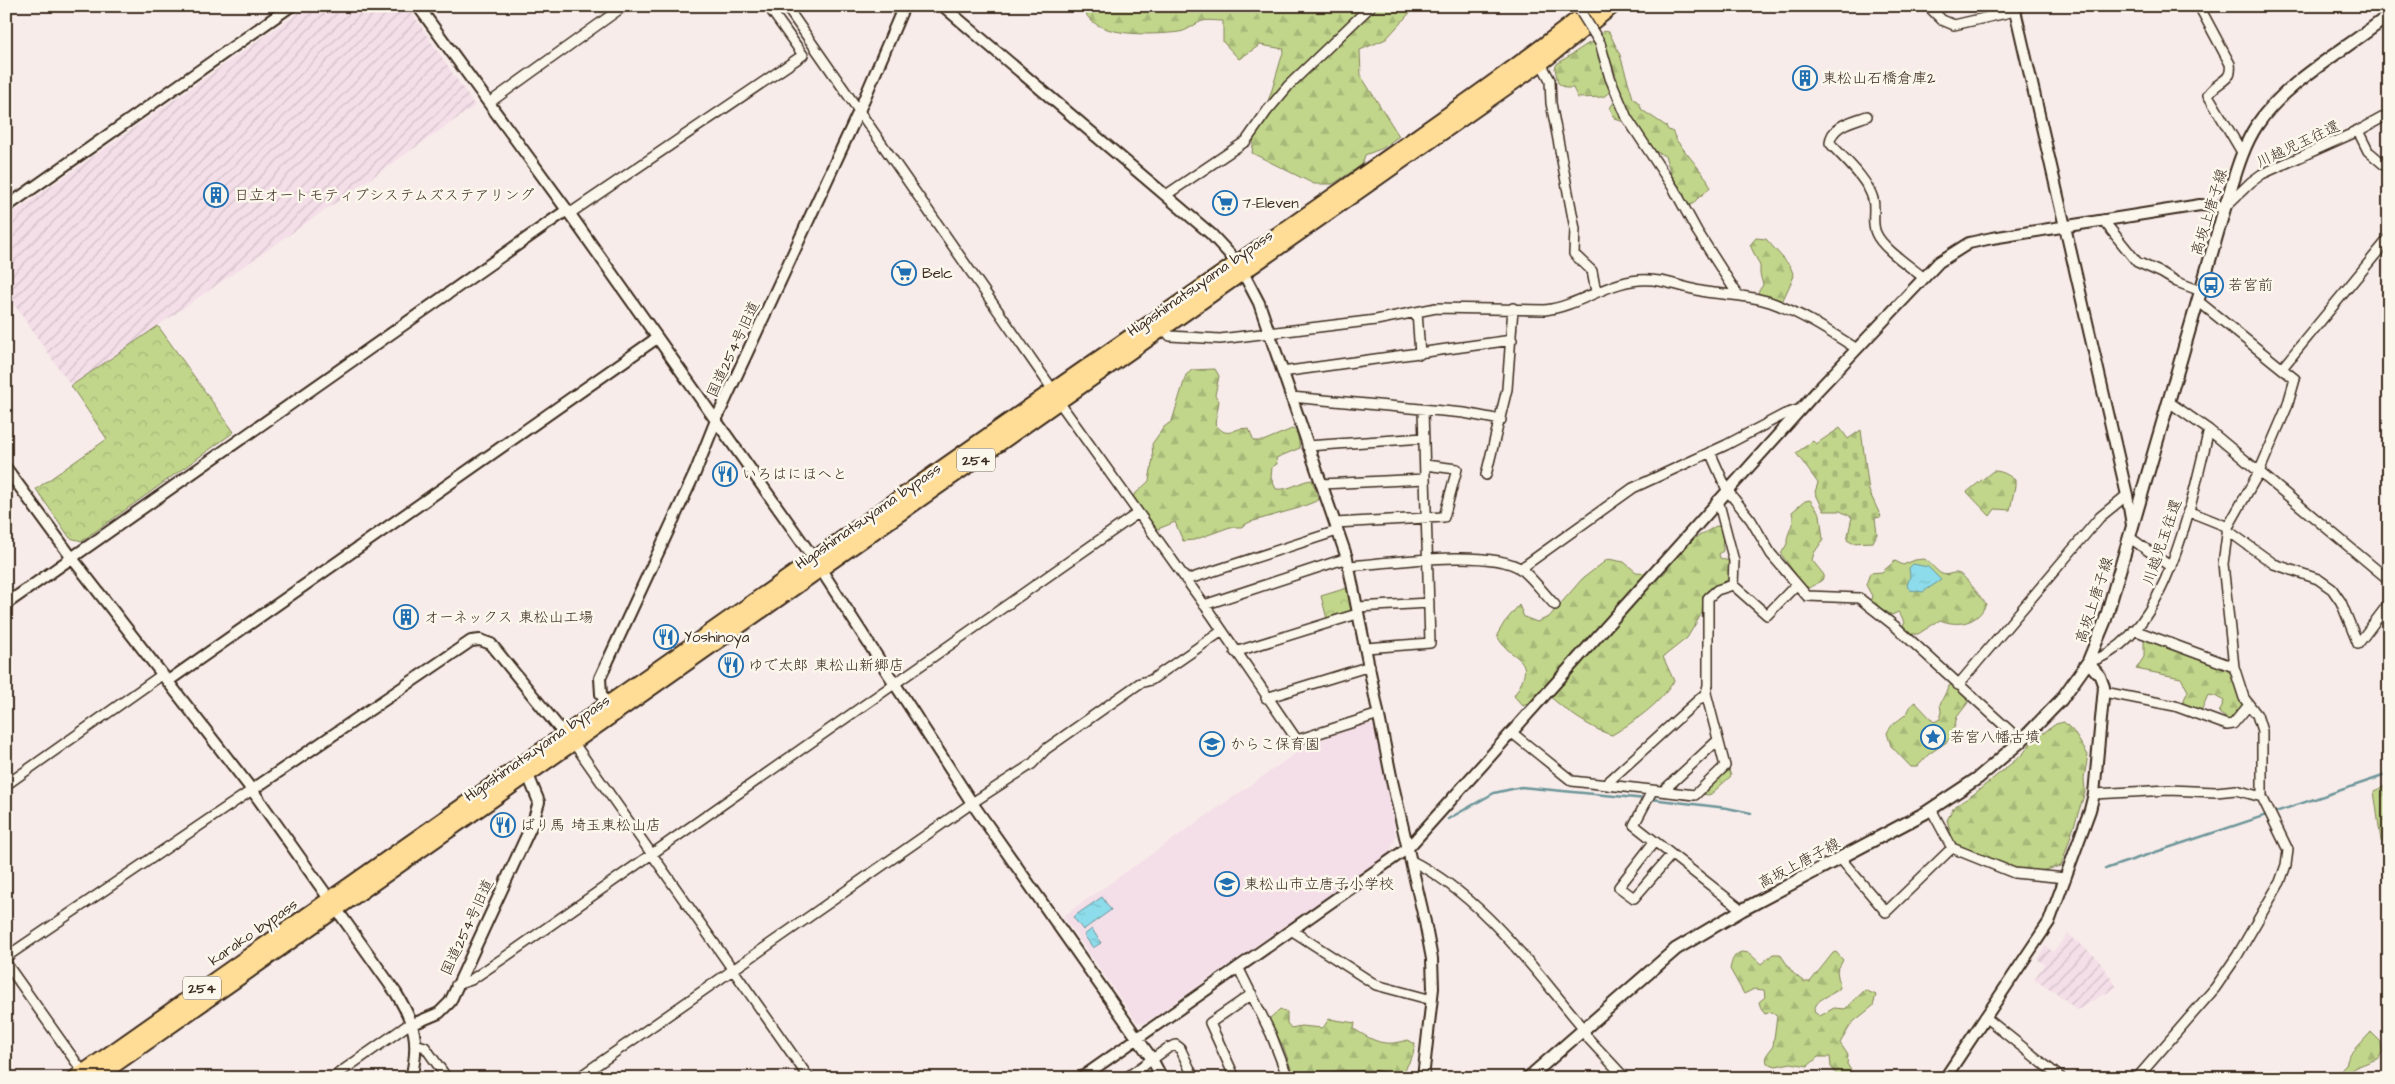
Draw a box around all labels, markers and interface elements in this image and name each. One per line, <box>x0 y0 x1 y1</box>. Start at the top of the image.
building icon: 東松山石橋倉庫2 <box>1792 65 1818 91</box>
place label: 東松山石橋倉庫2 <box>1822 68 1936 89</box>
street label: 川越児玉往還 <box>2253 116 2343 173</box>
street label: 高坂上唐子線 <box>2186 166 2233 258</box>
building icon: 日立オートモティブシステムズステアリング <box>203 182 229 208</box>
place label: 日立オートモティブシステムズステアリング <box>234 185 535 206</box>
supermarket icon: 7-Eleven <box>1212 190 1238 216</box>
place label: 7-Eleven <box>1242 193 1299 214</box>
street label: Higashimatsuyama bypass <box>1123 225 1278 343</box>
supermarket icon: Belc <box>891 260 917 286</box>
place label: Belc <box>922 263 953 284</box>
bus stop icon: 若宮前 <box>2198 272 2224 298</box>
place label: 若宮前 <box>2228 275 2273 296</box>
street label: 国道254号旧道 <box>702 297 765 401</box>
road number: 254 <box>957 448 995 472</box>
street label: Higashimatsuyama bypass <box>791 458 946 576</box>
restaurant icon: いろはにほへと <box>712 461 738 487</box>
place label: いろはにほへと <box>742 464 847 485</box>
street label: 川越児玉往還 <box>2138 496 2187 588</box>
street label: 高坂上唐子線 <box>2071 554 2118 646</box>
building icon: オーネックス 東松山工場 <box>393 604 419 630</box>
place label: オーネックス 東松山工場 <box>424 607 594 628</box>
restaurant icon: Yoshinoya <box>653 624 679 650</box>
place label: Yoshinoya <box>684 627 750 649</box>
restaurant icon: ゆで太郎 東松山新郷店 <box>718 652 744 678</box>
place label: ゆで太郎 東松山新郷店 <box>748 655 904 676</box>
street label: Higashimatsuyama bypass <box>460 690 615 808</box>
place icon: 若宮八幡古墳 <box>1920 724 1946 750</box>
place label: 若宮八幡古墳 <box>1950 727 2040 748</box>
school or university icon: からこ保育園 <box>1199 731 1225 757</box>
place label: からこ保育園 <box>1230 734 1320 755</box>
restaurant icon: ばり馬 埼玉東松山店 <box>490 812 516 838</box>
place label: ばり馬 埼玉東松山店 <box>520 815 661 836</box>
street label: 高坂上唐子線 <box>1755 833 1844 894</box>
school or university icon: 東松山市立唐子小学校 <box>1214 871 1240 897</box>
place label: 東松山市立唐子小学校 <box>1244 874 1394 895</box>
street label: 国道254号旧道 <box>436 875 499 979</box>
street label: karako bypass <box>205 894 303 972</box>
road number: 254 <box>183 976 221 1000</box>

